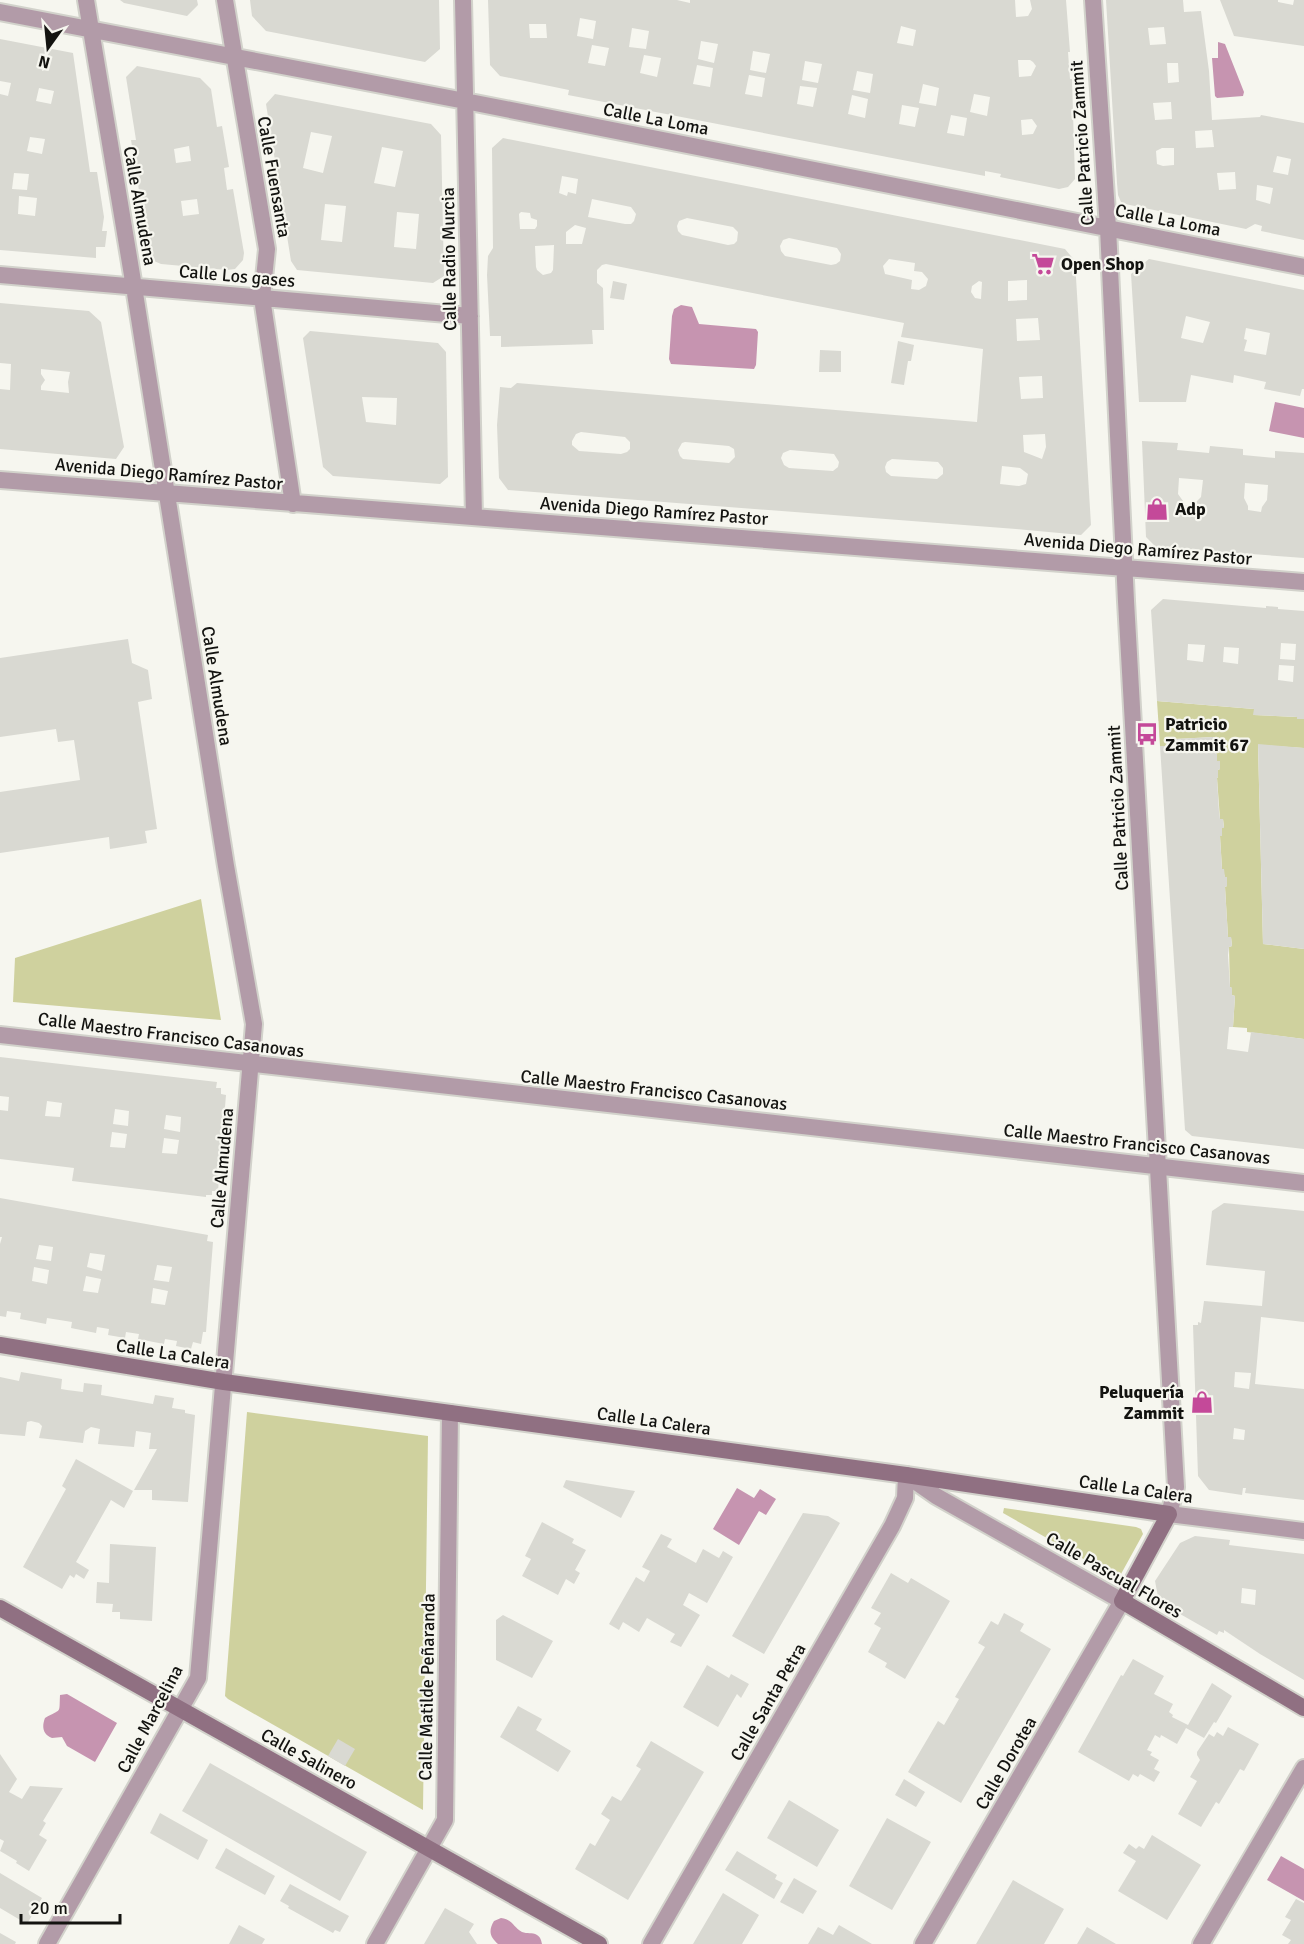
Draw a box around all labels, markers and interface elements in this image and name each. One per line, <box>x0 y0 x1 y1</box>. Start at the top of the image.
north arrow <box>18 18 78 78</box>
text: N <box>36 50 52 73</box>
street label: Calle Patricio Zammit <box>1065 60 1099 226</box>
street label: Calle La Loma <box>601 98 711 140</box>
street label: Calle Fuensanta <box>253 115 295 239</box>
street label: Calle Almudena <box>119 145 161 267</box>
street label: Calle Radio Murcia <box>437 187 461 331</box>
street label: Calle La Loma <box>1113 199 1223 241</box>
supermarket icon: Open Shop <box>1030 251 1056 277</box>
place label: Open Shop <box>1061 253 1145 275</box>
street label: Calle Los gases <box>178 260 296 292</box>
street label: Avenida Diego Ramírez Pastor <box>54 453 284 495</box>
street label: Avenida Diego Ramírez Pastor <box>539 492 769 530</box>
shop icon: Adp <box>1144 496 1170 522</box>
place label: Adp <box>1175 498 1206 520</box>
street label: Avenida Diego Ramírez Pastor <box>1023 528 1253 570</box>
street label: Calle Almudena <box>197 625 237 747</box>
place label: Patricio Zammit 67 <box>1165 713 1249 756</box>
bus stop icon: Patricio Zammit 67 <box>1134 721 1160 747</box>
street label: Calle Patricio Zammit <box>1103 725 1133 891</box>
street label: Calle Maestro Francisco Casanovas <box>37 1008 305 1062</box>
street label: Calle Maestro Francisco Casanovas <box>520 1065 789 1115</box>
street label: Calle Almudena <box>206 1107 238 1229</box>
street label: Calle Maestro Francisco Casanovas <box>1003 1119 1272 1169</box>
street label: Calle La Calera <box>115 1334 231 1374</box>
place label: Peluquería Zammit <box>1099 1381 1184 1424</box>
shop icon: Peluquería Zammit <box>1189 1389 1215 1415</box>
street label: Calle La Calera <box>596 1402 712 1440</box>
street label: Calle La Calera <box>1078 1470 1194 1508</box>
street label: Calle Pascual Flores <box>1042 1527 1186 1623</box>
street label: Calle Matilde Peñaranda <box>414 1593 440 1781</box>
street label: Calle Santa Petra <box>725 1639 811 1765</box>
street label: Calle Marcelina <box>112 1661 188 1777</box>
street label: Calle Dorotea <box>971 1713 1041 1813</box>
street label: Calle Salinero <box>257 1724 361 1794</box>
scale bar <box>21 1887 120 1925</box>
text: 20 m <box>30 1897 68 1919</box>

